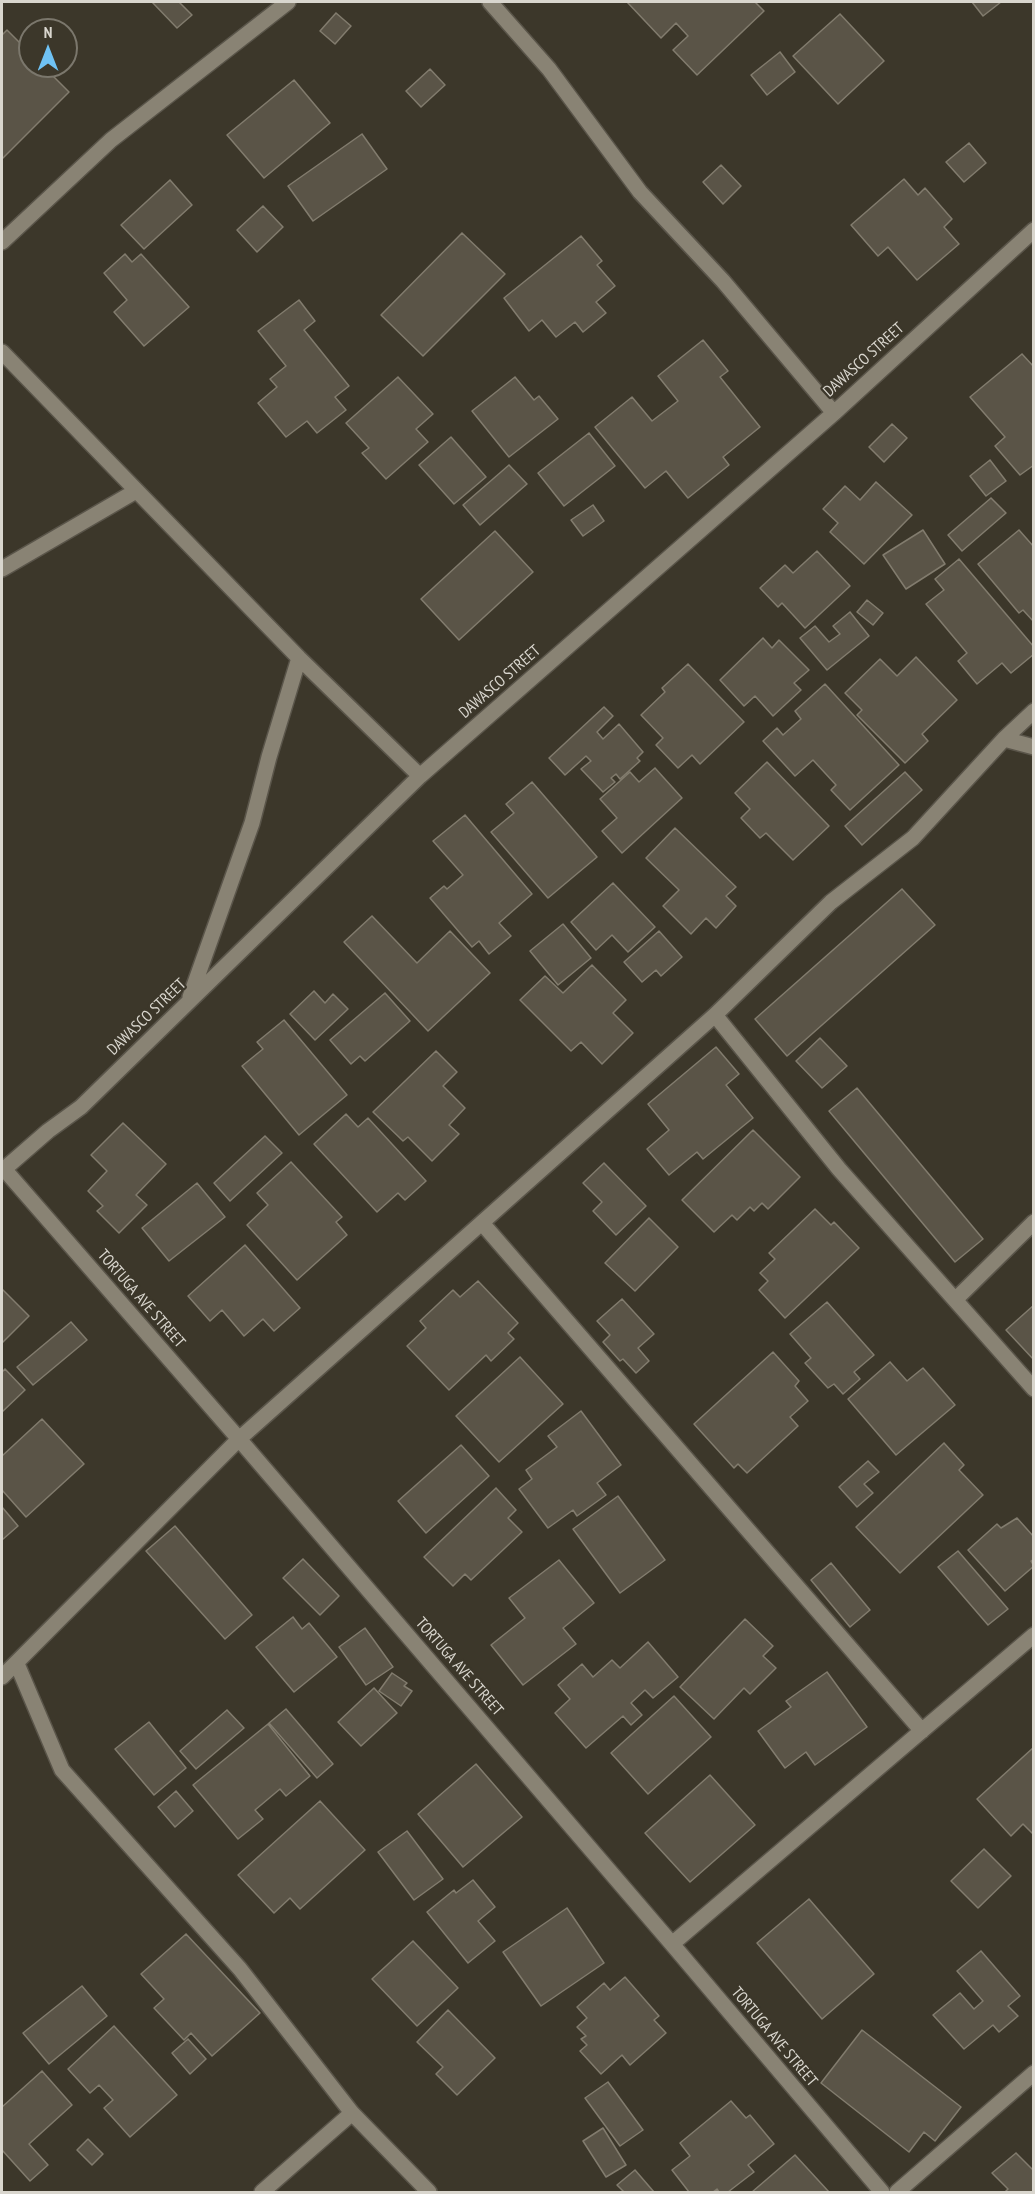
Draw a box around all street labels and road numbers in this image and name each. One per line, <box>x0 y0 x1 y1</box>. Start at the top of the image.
street label: DAWASCO STREET <box>820 319 908 401</box>
street label: DAWASCO STREET <box>455 641 545 723</box>
street label: DAWASCO STREET <box>104 975 190 1059</box>
street label: TORTUGA AVE STREET <box>93 1246 189 1352</box>
street label: TORTUGA AVE STREET <box>411 1614 507 1720</box>
street label: TORTUGA AVE STREET <box>727 1983 821 2091</box>

